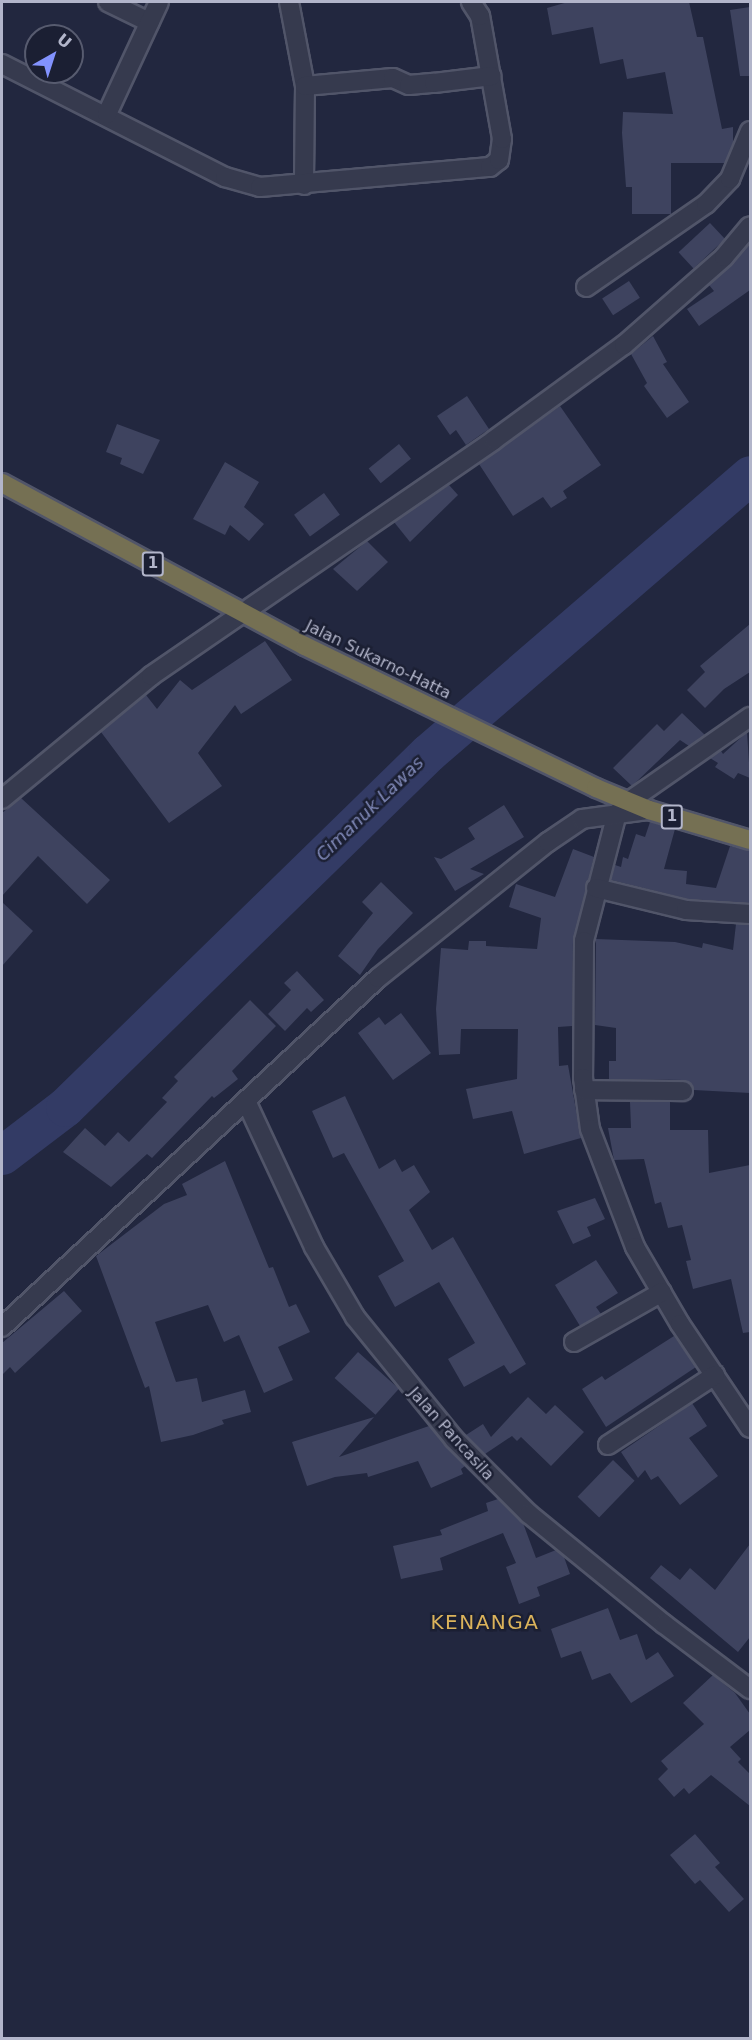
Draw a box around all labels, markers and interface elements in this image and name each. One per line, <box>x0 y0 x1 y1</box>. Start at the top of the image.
north arrow <box>24 24 84 84</box>
text: U <box>53 30 75 53</box>
road number: 1 <box>141 552 165 576</box>
street label: Jalan Sukarno-Hatta <box>302 616 454 704</box>
water label: Cimanuk Lawas <box>312 752 428 866</box>
road number: 1 <box>660 805 684 829</box>
street label: Jalan Pancasila <box>404 1384 498 1484</box>
district label: KENANGA <box>430 1610 540 1634</box>

